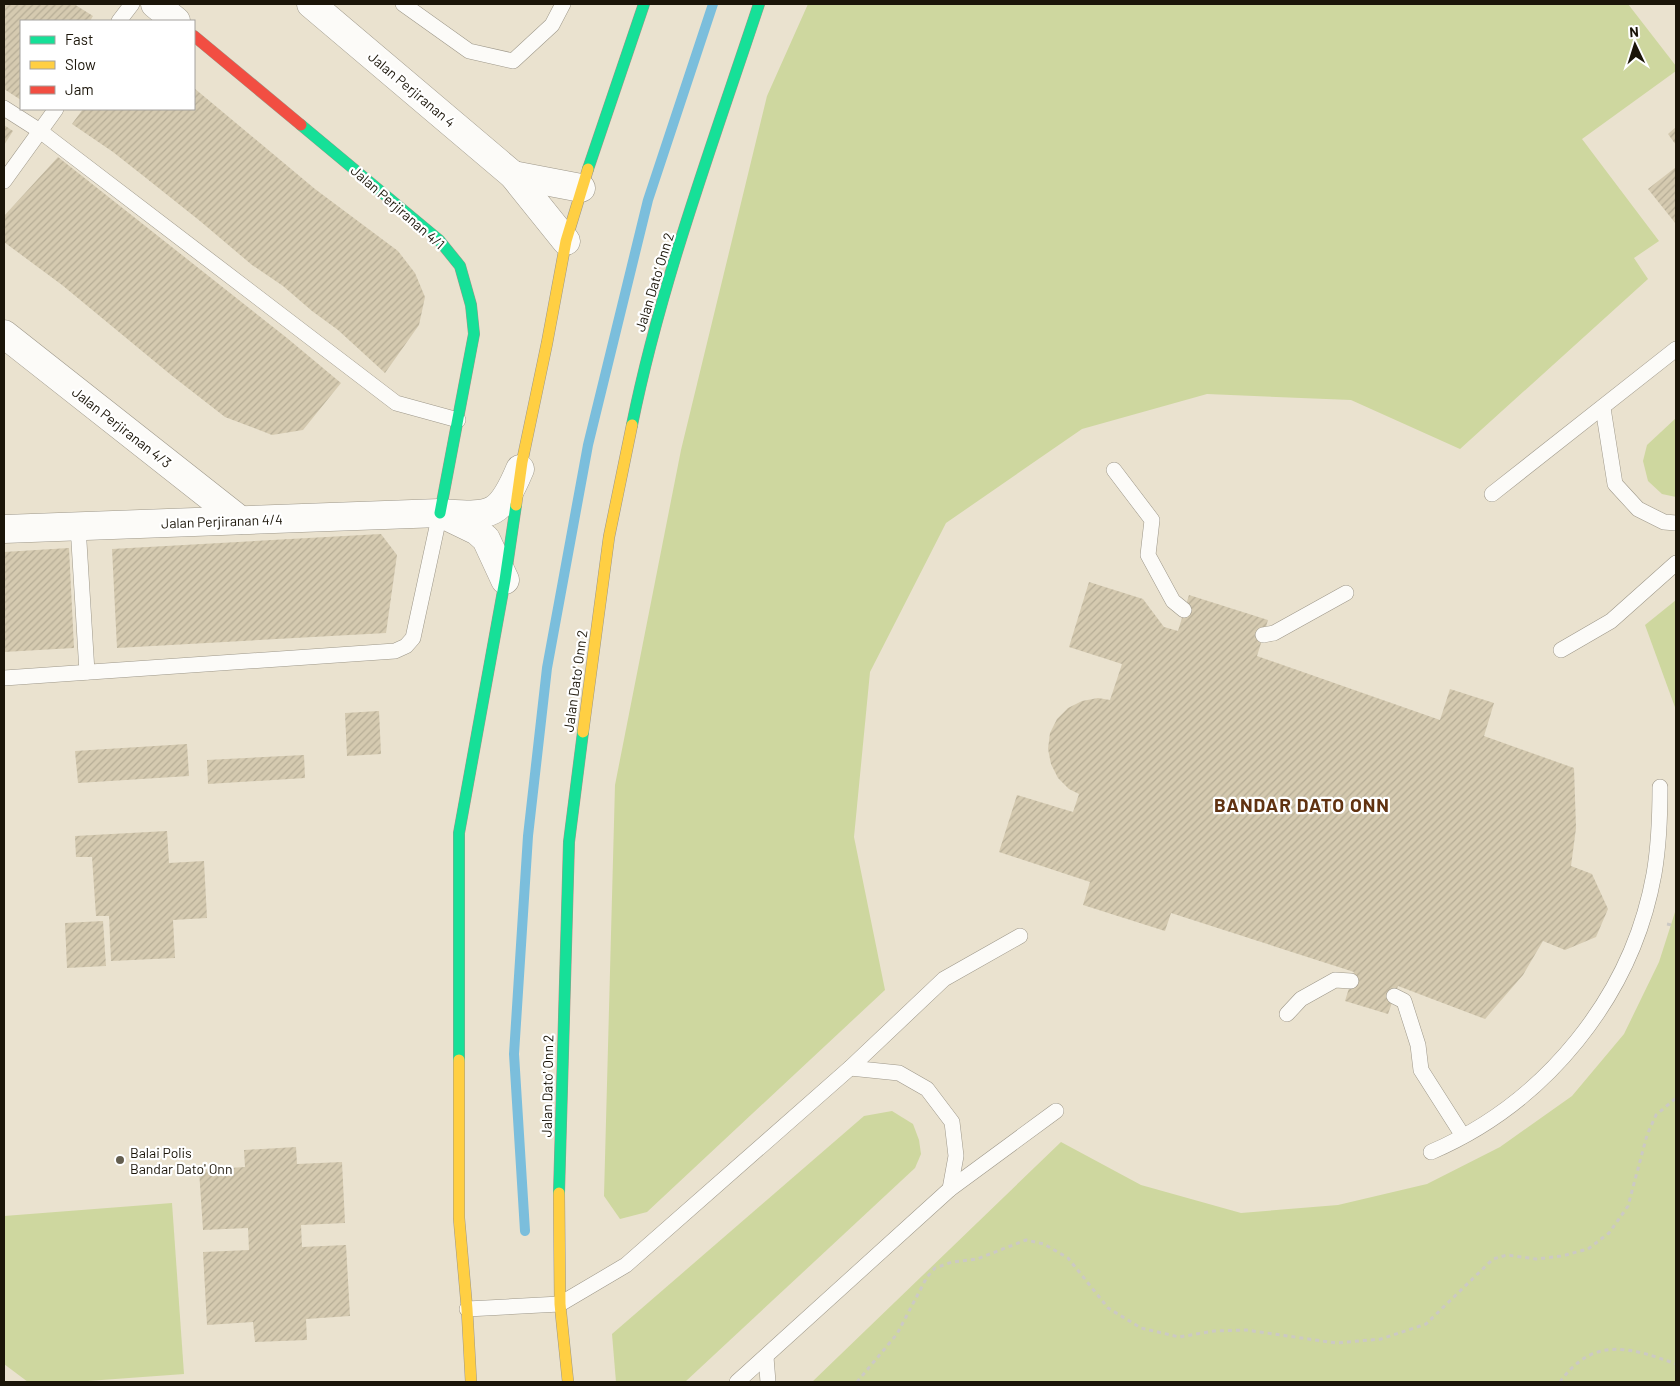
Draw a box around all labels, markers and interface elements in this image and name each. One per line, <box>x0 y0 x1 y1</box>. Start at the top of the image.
legend <box>20 20 195 110</box>
north arrow <box>1610 20 1660 70</box>
text: N <box>1629 23 1639 40</box>
text: Fast <box>65 30 93 48</box>
street label: Jalan Perjiranan 4 <box>365 48 459 130</box>
text: Slow <box>65 55 96 73</box>
text: Jam <box>65 80 94 98</box>
street label: Jalan Perjiranan 4/1 <box>348 162 448 252</box>
street label: Jalan Dato' Onn 2 <box>631 230 677 334</box>
street label: Jalan Perjiranan 4/3 <box>69 383 175 471</box>
street label: Jalan Perjiranan 4/4 <box>161 510 283 532</box>
street label: Jalan Dato' Onn 2 <box>559 629 591 733</box>
district label: BANDAR DATO ONN <box>1214 793 1390 816</box>
street label: Jalan Dato' Onn 2 <box>538 1035 556 1137</box>
place label: Balai Polis Bandar Dato' Onn <box>130 1144 232 1177</box>
marker: Balai Polis Bandar Dato' Onn <box>114 1154 126 1166</box>

